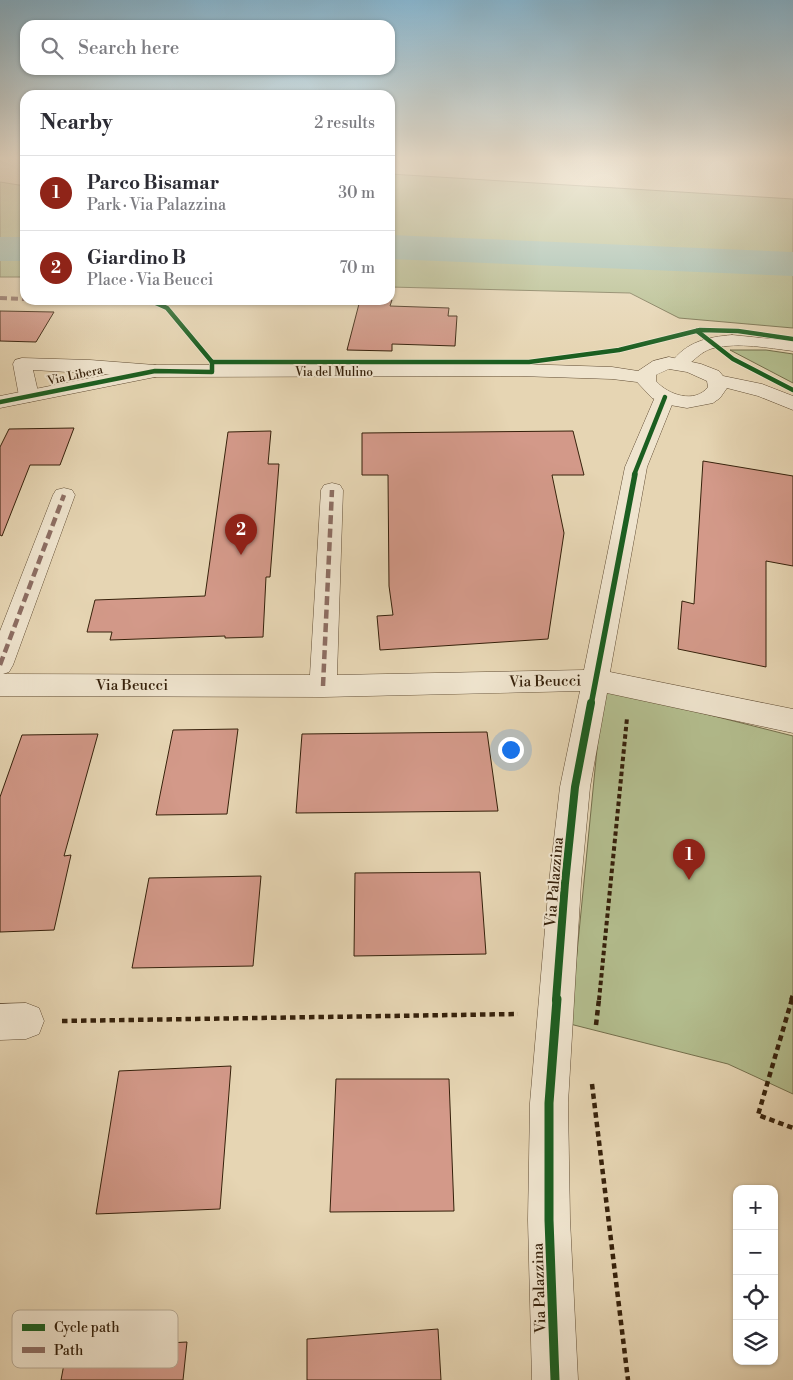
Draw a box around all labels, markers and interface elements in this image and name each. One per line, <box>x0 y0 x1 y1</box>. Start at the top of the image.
search box <box>20 20 395 75</box>
icon: search <box>38 34 66 62</box>
text: Search here <box>78 36 179 60</box>
text: Nearby <box>40 110 113 136</box>
text: 2 results <box>314 113 375 133</box>
text: Parco Bisamar <box>87 171 219 195</box>
text: 1 <box>52 183 60 203</box>
text: 30 m <box>338 183 375 203</box>
text: Park · Via Palazzina <box>87 195 226 215</box>
text: Giardino B <box>87 246 186 270</box>
text: 2 <box>51 258 61 278</box>
text: 70 m <box>339 258 375 278</box>
text: Place · Via Beucci <box>87 270 213 290</box>
street label: Via Libera <box>45 362 105 389</box>
street label: Via del Mulino <box>294 365 373 380</box>
pin: 2 <box>225 514 257 555</box>
street label: Via Beucci <box>508 671 581 692</box>
street label: Via Beucci <box>95 676 168 695</box>
your location <box>498 737 524 763</box>
street label: Via Palazzina <box>541 836 568 929</box>
pin: 1 <box>673 839 705 880</box>
map controls <box>733 1185 778 1365</box>
button: + <box>733 1185 778 1230</box>
button: − <box>733 1230 778 1275</box>
street label: Via Palazzina <box>528 1242 551 1335</box>
button: locate <box>733 1275 778 1320</box>
legend <box>12 1310 178 1368</box>
text: Cycle path <box>54 1319 120 1337</box>
button: layers <box>733 1320 778 1365</box>
text: Path <box>54 1342 84 1360</box>

